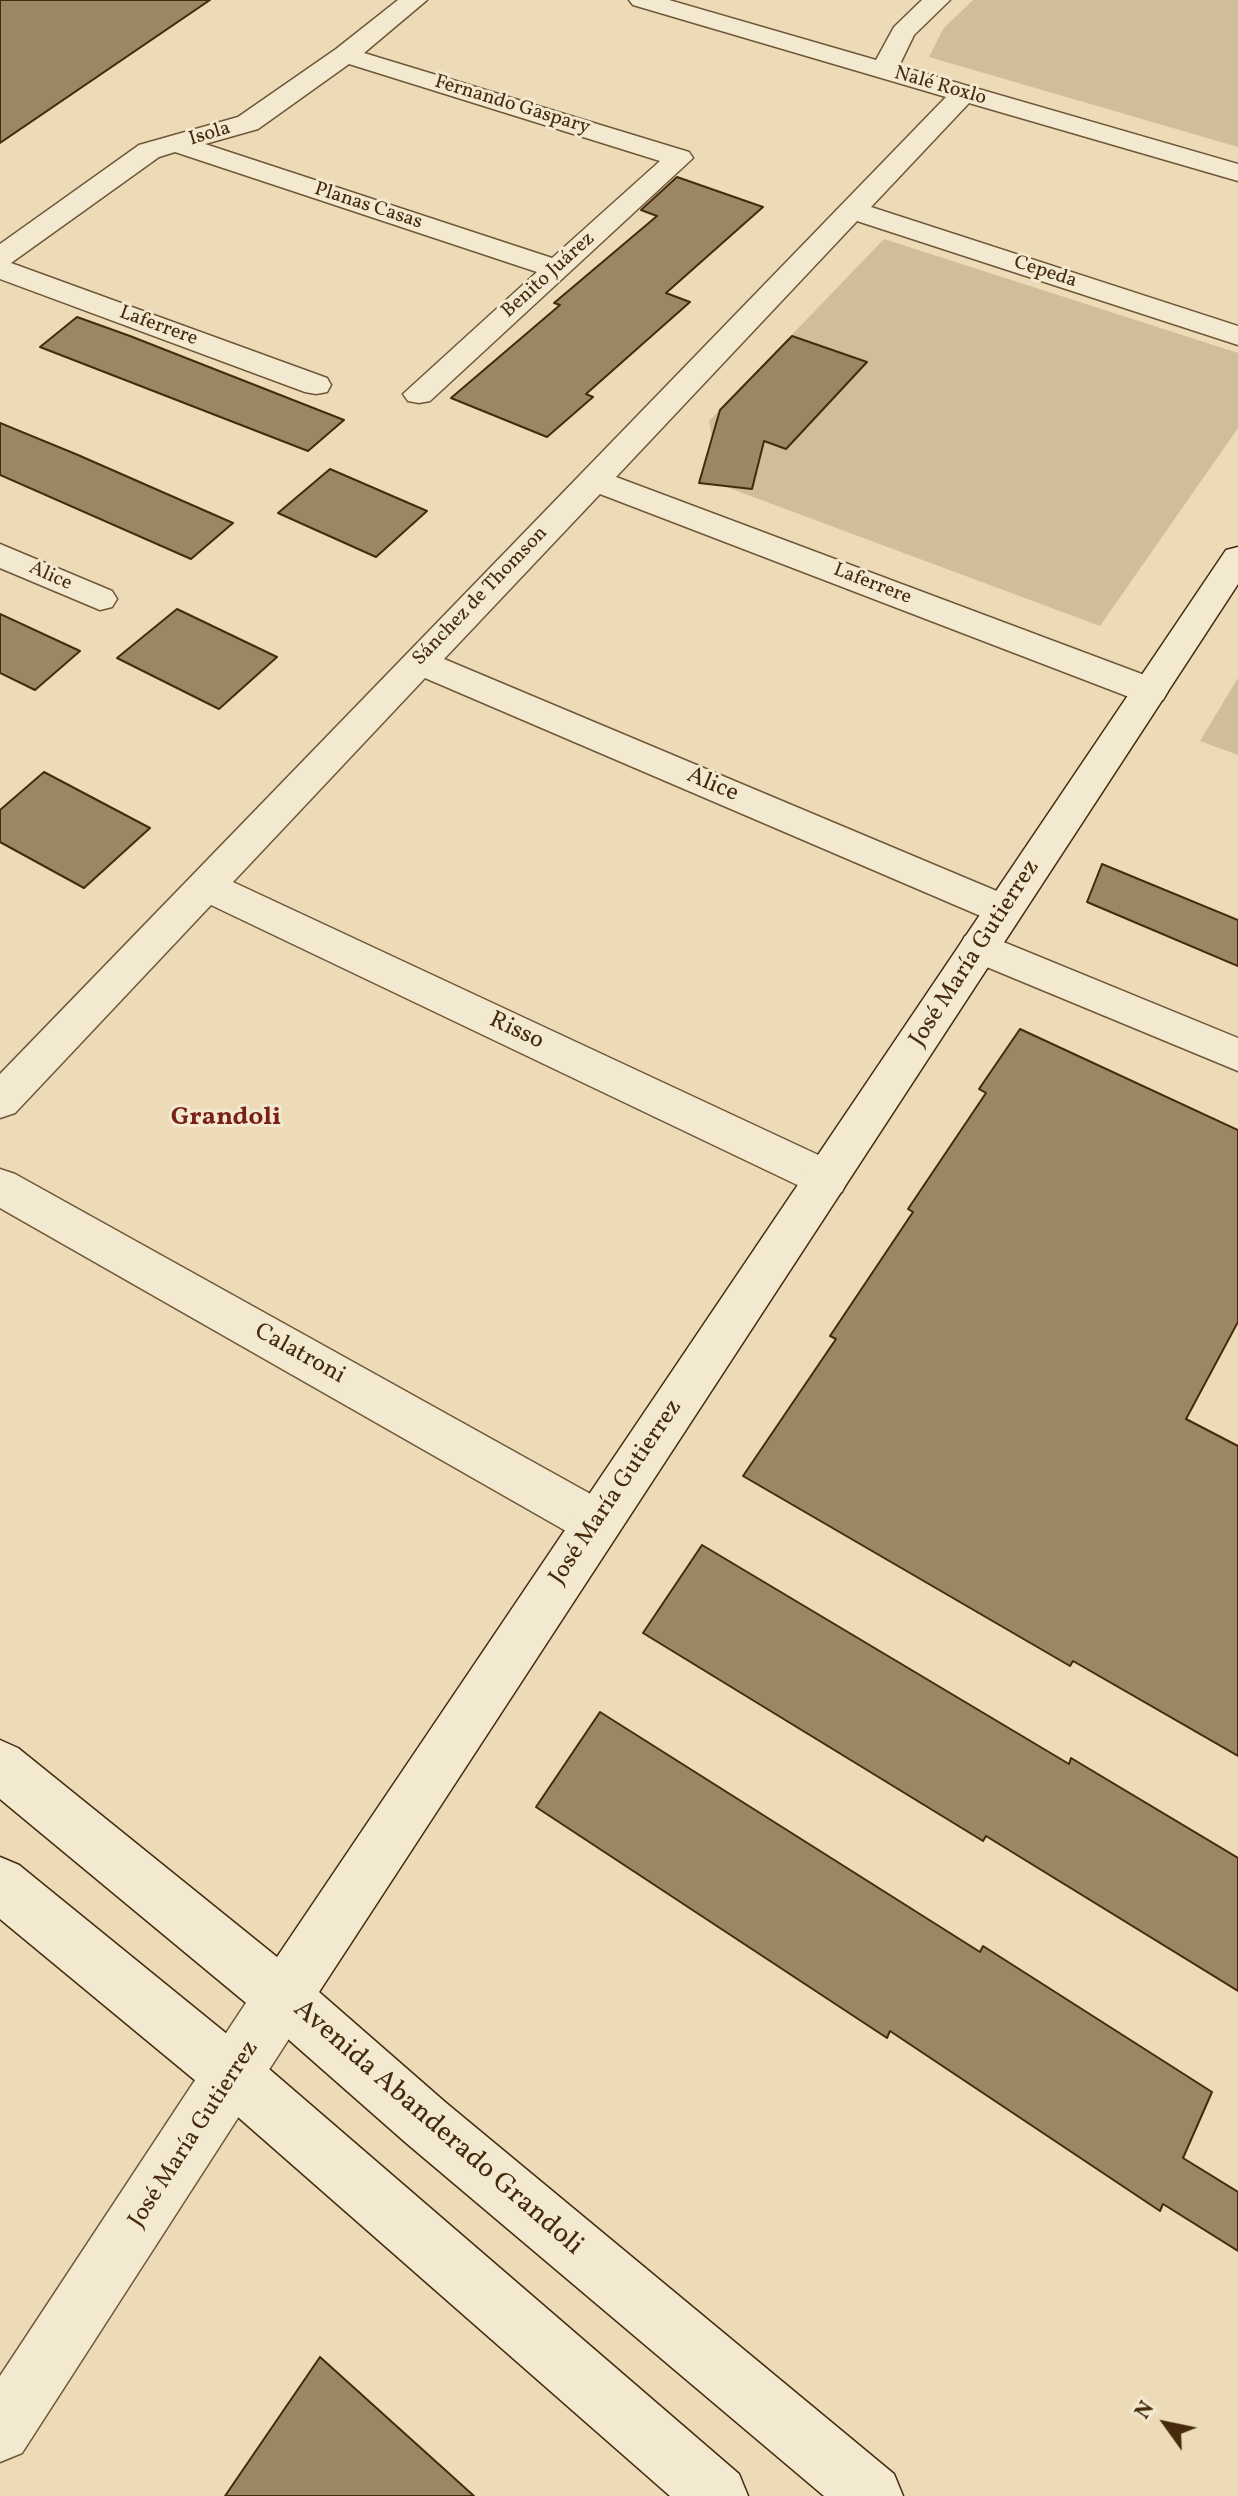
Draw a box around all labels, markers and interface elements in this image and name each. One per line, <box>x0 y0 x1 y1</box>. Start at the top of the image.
street label: Nalé Roxlo <box>891 62 989 112</box>
street label: Fernando Gaspary <box>431 71 593 141</box>
street label: Isola <box>186 117 234 153</box>
street label: Planas Casas <box>311 178 425 236</box>
street label: Benito Juárez <box>497 228 601 324</box>
street label: Cepeda <box>1011 252 1079 294</box>
street label: Laferrere <box>116 302 200 352</box>
street label: Sánchez de Thomson <box>408 522 554 672</box>
street label: Alice <box>25 557 75 597</box>
street label: Laferrere <box>830 559 914 611</box>
street label: Alice <box>682 762 742 810</box>
street label: José María Gutierrez <box>905 855 1047 1053</box>
street label: Risso <box>484 1007 548 1057</box>
district label: Grandoli <box>171 1103 281 1135</box>
street label: Calatroni <box>249 1318 349 1392</box>
street label: José María Gutierrez <box>544 1395 690 1591</box>
street label: Avenida Abanderado Grandoli <box>285 1994 589 2264</box>
street label: José María Gutierrez <box>124 2036 266 2234</box>
north arrow <box>1126 2384 1206 2464</box>
text: N <box>1128 2396 1163 2426</box>

